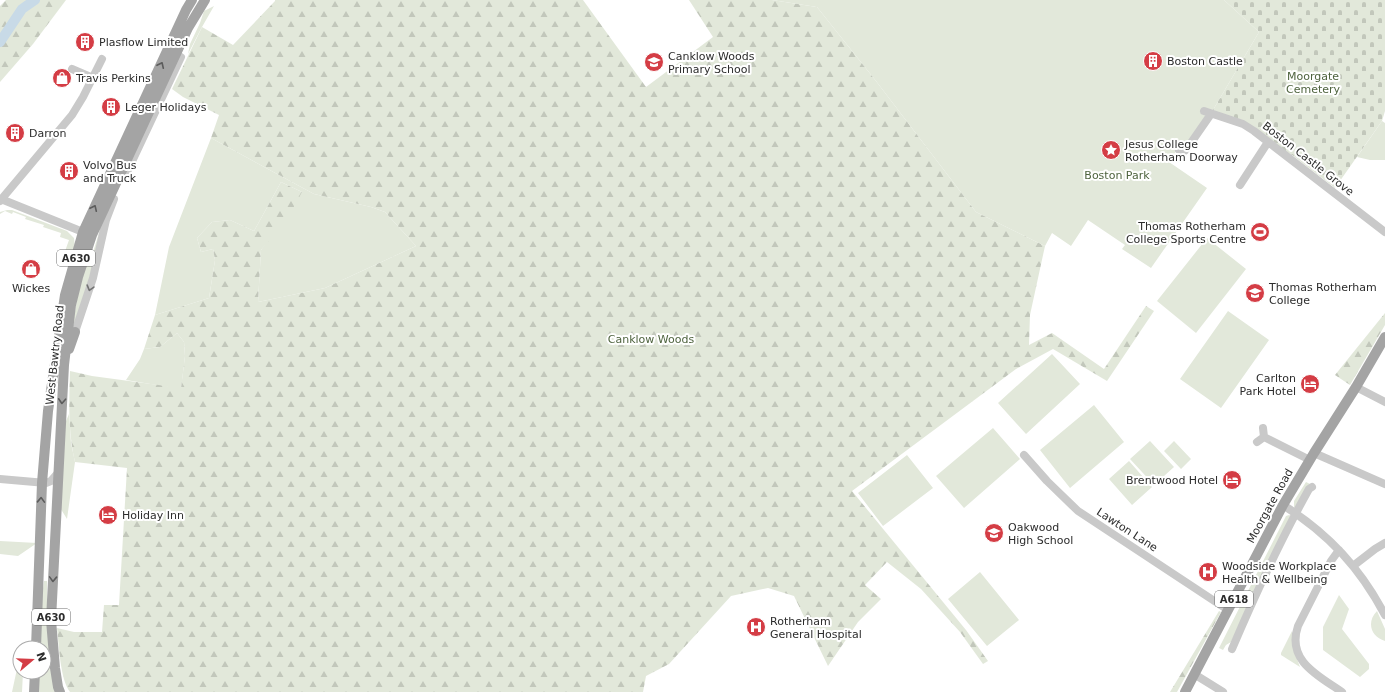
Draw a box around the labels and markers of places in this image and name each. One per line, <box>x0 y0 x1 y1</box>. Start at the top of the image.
building icon: Plasflow Limited <box>74 31 96 53</box>
place label: Plasflow Limited <box>99 36 188 49</box>
place label: Canklow Woods Primary School <box>668 50 755 76</box>
building icon: Boston Castle <box>1142 50 1164 72</box>
school or university icon: Canklow Woods Primary School <box>643 51 665 73</box>
place label: Boston Castle <box>1167 55 1243 68</box>
shop icon: Travis Perkins <box>51 67 73 89</box>
place label: Travis Perkins <box>75 72 151 85</box>
building icon: Leger Holidays <box>100 96 122 118</box>
place label: Leger Holidays <box>125 101 207 114</box>
building icon: Darron <box>4 122 26 144</box>
place label: Darron <box>29 127 67 140</box>
place label: Jesus College Rotherham Doorway <box>1124 138 1238 164</box>
place icon: Jesus College Rotherham Doorway <box>1100 139 1122 161</box>
place label: Volvo Bus and Truck <box>83 159 137 185</box>
building icon: Volvo Bus and Truck <box>58 160 80 182</box>
place label: Thomas Rotherham College Sports Centre <box>1126 220 1246 246</box>
sports icon: Thomas Rotherham College Sports Centre <box>1249 221 1271 243</box>
shop icon: Wickes <box>20 258 42 280</box>
place label: Thomas Rotherham College <box>1268 281 1377 307</box>
place label: Wickes <box>12 282 50 295</box>
school or university icon: Thomas Rotherham College <box>1244 282 1266 304</box>
place label: Carlton Park Hotel <box>1240 372 1296 398</box>
hotel icon: Carlton Park Hotel <box>1299 373 1321 395</box>
hotel icon: Brentwood Hotel <box>1221 469 1243 491</box>
place label: Brentwood Hotel <box>1126 474 1218 487</box>
hotel icon: Holiday Inn <box>97 504 119 526</box>
place label: Holiday Inn <box>122 509 184 522</box>
place label: Oakwood High School <box>1008 521 1073 547</box>
school or university icon: Oakwood High School <box>983 522 1005 544</box>
place label: Woodside Workplace Health & Wellbeing <box>1222 560 1336 586</box>
hospital icon: Woodside Workplace Health & Wellbeing <box>1197 561 1219 583</box>
place label: Rotherham General Hospital <box>770 615 862 641</box>
hospital icon: Rotherham General Hospital <box>745 616 767 638</box>

